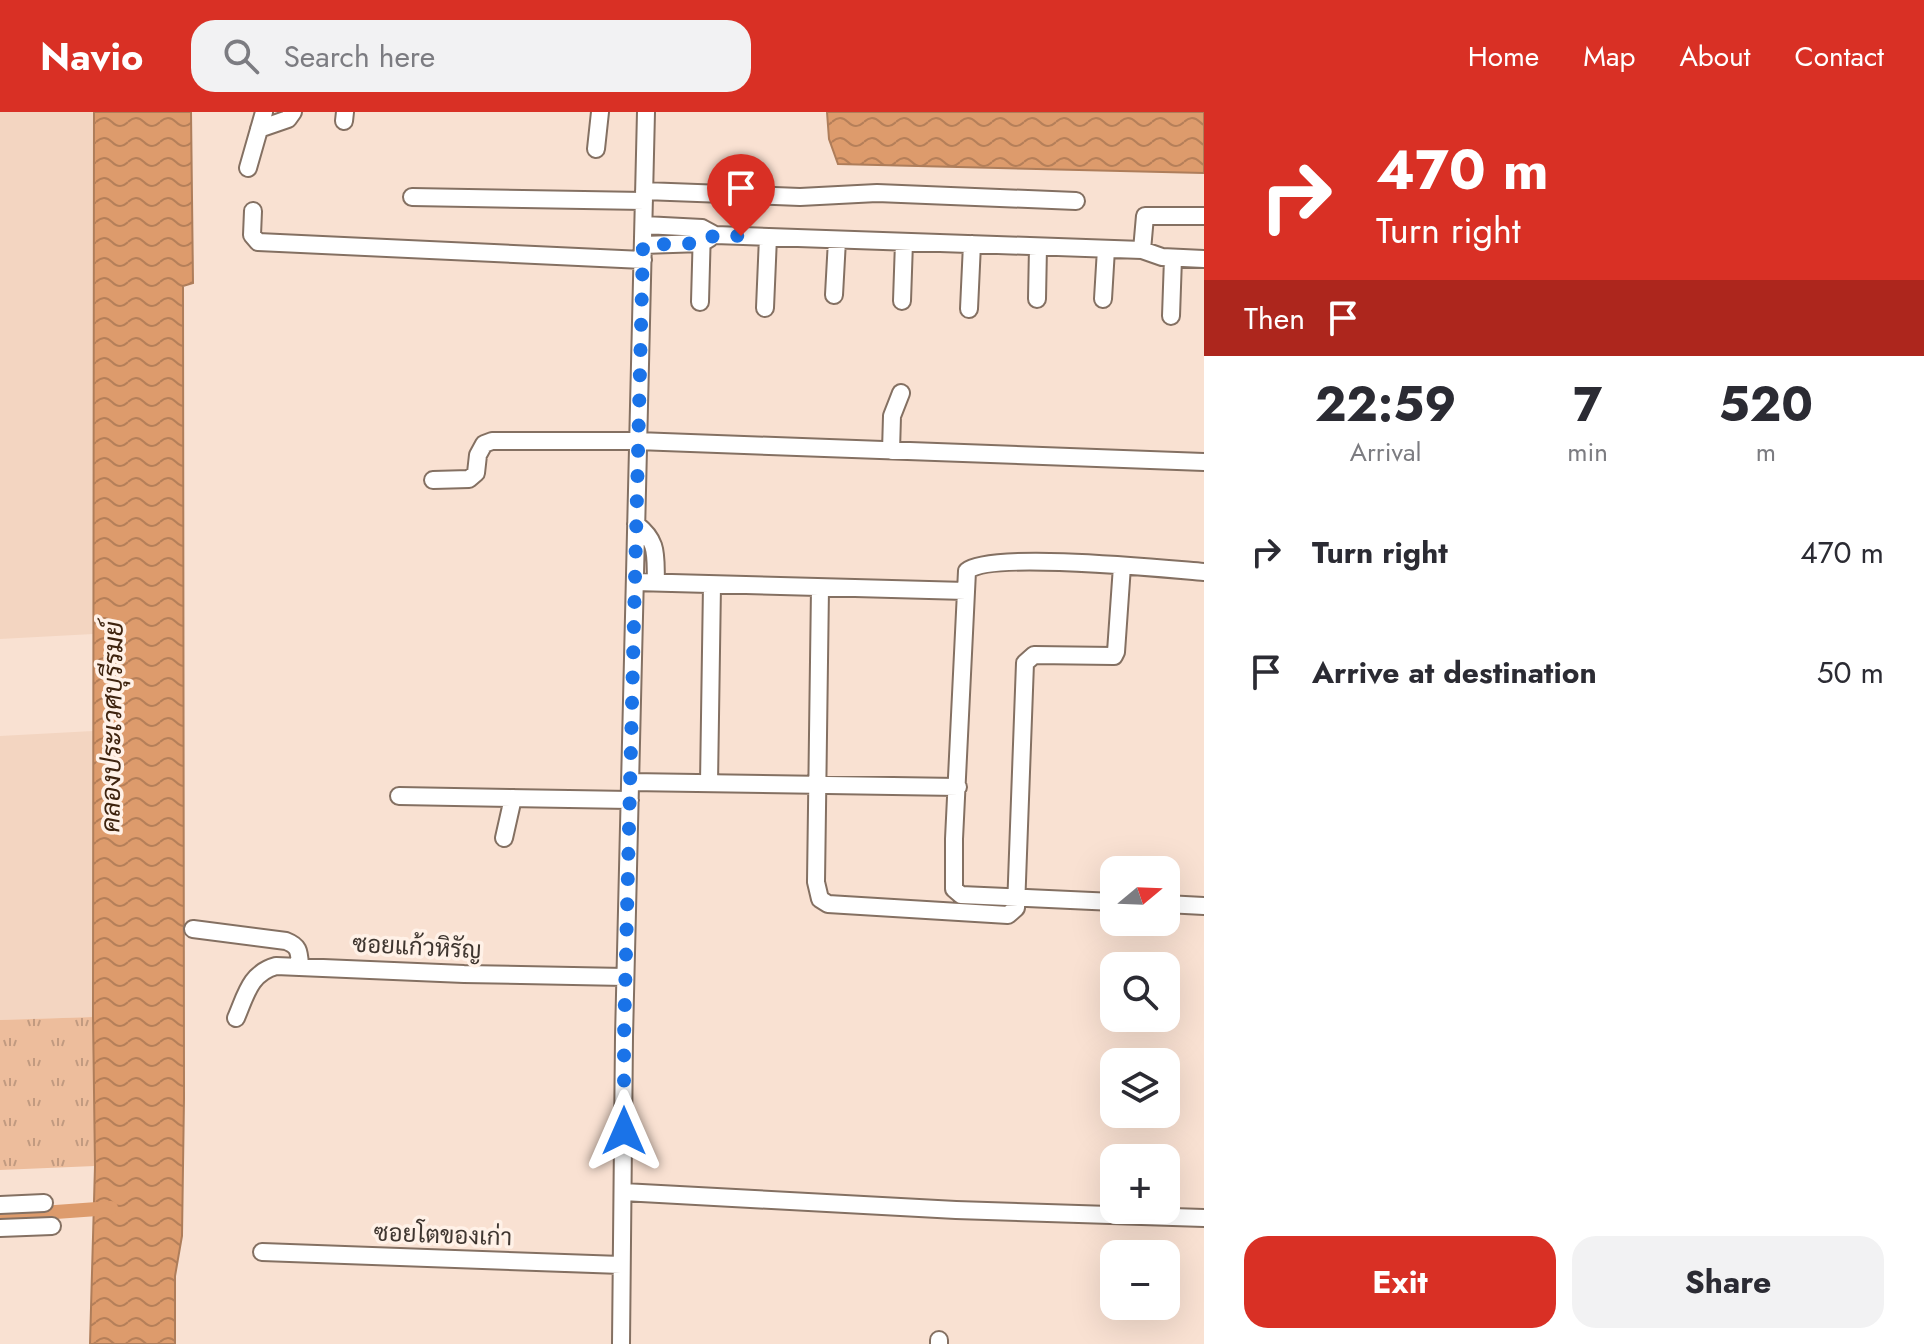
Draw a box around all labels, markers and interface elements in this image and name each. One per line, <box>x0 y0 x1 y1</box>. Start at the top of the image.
search box <box>191 20 751 92</box>
text: Navio <box>40 29 143 84</box>
icon: search <box>219 34 263 78</box>
text: Search here <box>283 35 435 78</box>
text: Home <box>1468 36 1539 77</box>
text: Map <box>1583 36 1635 77</box>
text: About <box>1679 36 1751 77</box>
text: Contact <box>1795 36 1884 77</box>
text: 470 m <box>1376 129 1549 210</box>
icon: right <box>1244 144 1348 248</box>
pin <box>707 154 775 236</box>
icon: arrive <box>719 166 763 210</box>
text: Turn right <box>1376 204 1521 256</box>
icon: arrive <box>1321 296 1365 340</box>
text: Then <box>1244 297 1305 340</box>
text: 22:59 <box>1315 370 1456 439</box>
text: 7 <box>1573 370 1602 439</box>
text: 520 <box>1719 370 1813 439</box>
text: Arrival <box>1350 433 1421 471</box>
text: min <box>1567 433 1608 471</box>
text: m <box>1756 433 1776 471</box>
icon: right <box>1244 530 1288 574</box>
text: Turn right <box>1312 531 1448 574</box>
text: 470 m <box>1800 531 1884 574</box>
water label: คลองประเวศบุรีรมย์ <box>91 617 133 833</box>
icon: arrive <box>1244 650 1288 694</box>
text: Arrive at destination <box>1312 651 1597 694</box>
text: 50 m <box>1817 651 1884 694</box>
north arrow <box>1100 856 1180 936</box>
map controls <box>1100 856 1180 1320</box>
street label: ซอยแก้วหิรัญ <box>351 926 483 967</box>
button: search <box>1100 952 1180 1032</box>
button: layers <box>1100 1048 1180 1128</box>
position arrow <box>582 1089 666 1173</box>
button: + <box>1100 1144 1180 1224</box>
street label: ซอยโตของเก่า <box>373 1215 513 1254</box>
button: Exit <box>1244 1236 1556 1328</box>
button: Share <box>1572 1236 1884 1328</box>
button: − <box>1100 1240 1180 1320</box>

